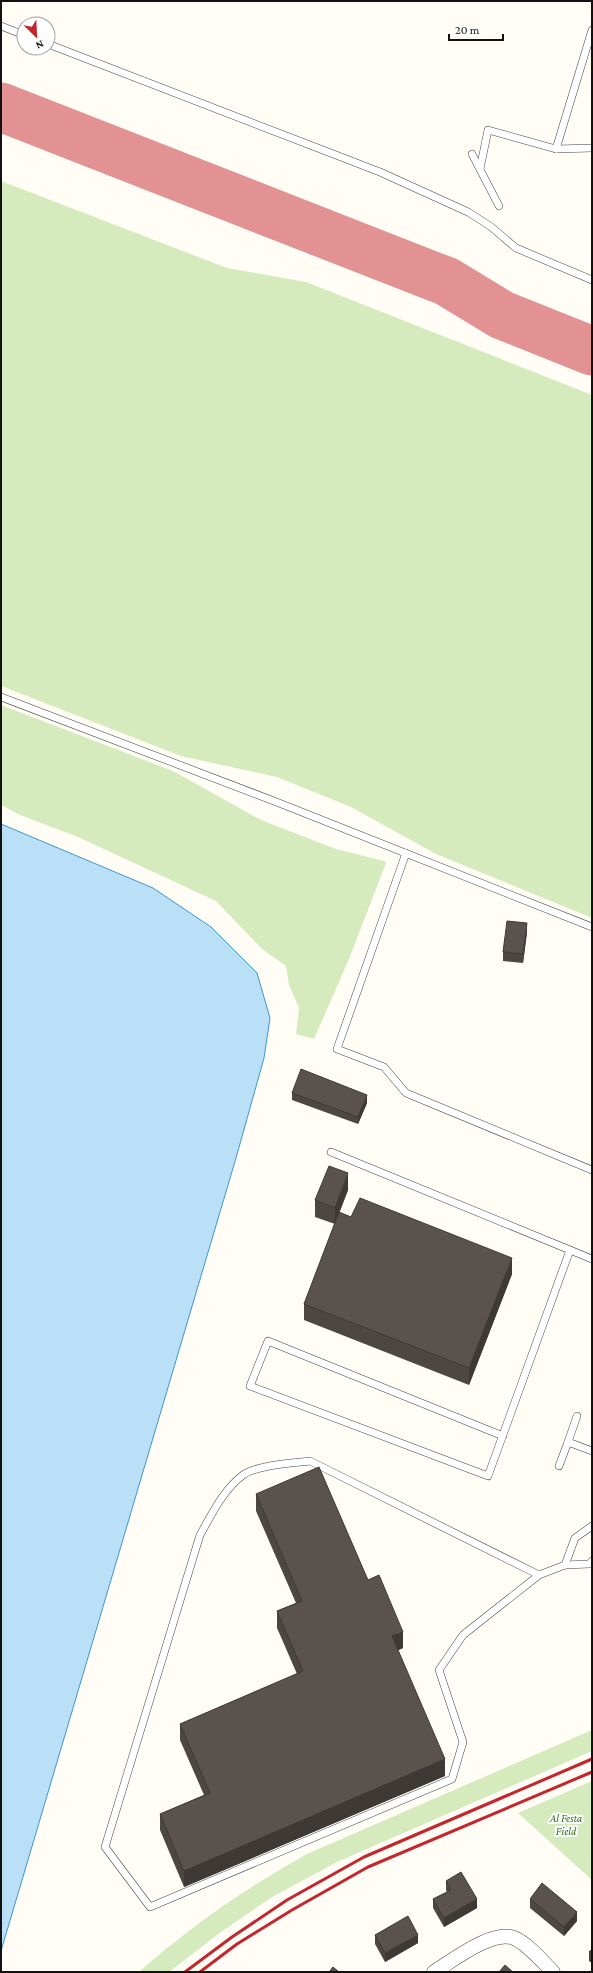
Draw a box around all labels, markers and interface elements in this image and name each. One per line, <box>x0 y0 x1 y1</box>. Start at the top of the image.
north arrow <box>16 16 56 56</box>
scale bar <box>449 16 503 42</box>
text: 20 m <box>455 23 480 37</box>
text: N <box>34 38 46 52</box>
park label: Al Festa Field <box>549 1812 582 1837</box>

